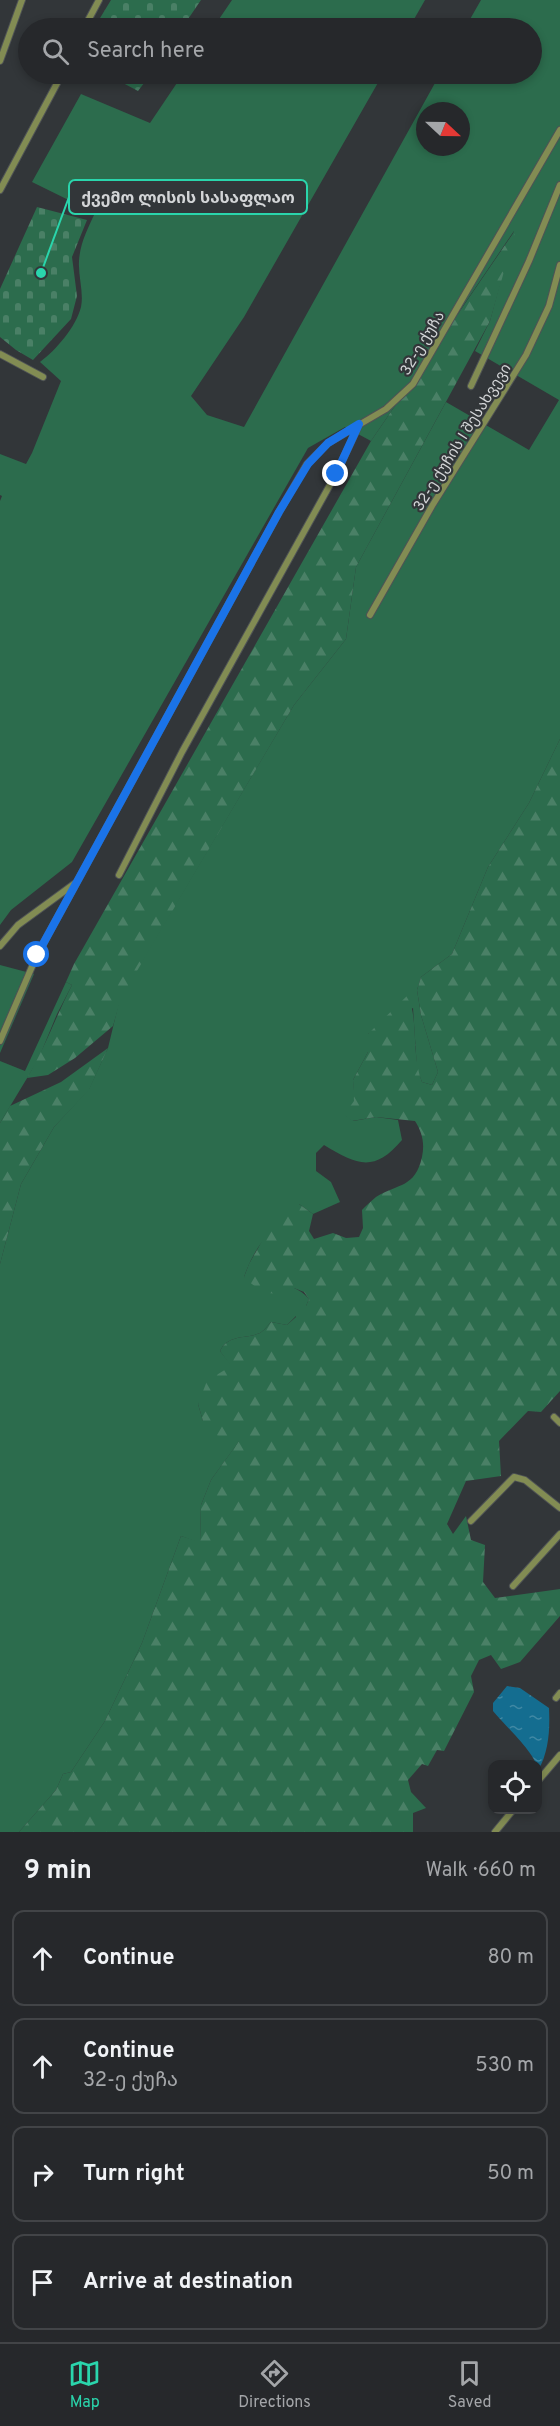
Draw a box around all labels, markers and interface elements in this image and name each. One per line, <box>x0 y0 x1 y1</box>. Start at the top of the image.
search box <box>18 18 542 84</box>
icon: search <box>39 35 72 68</box>
text: Search here <box>87 38 205 65</box>
north arrow <box>416 102 470 156</box>
callout: ქვემო ლისის სასაფლაო <box>69 180 307 214</box>
text: ქვემო ლისის სასაფლაო <box>81 189 295 209</box>
street label: 32-ე ქუჩა <box>397 308 450 379</box>
street label: 32-ე ქუჩის I შესახვევი <box>410 360 516 515</box>
route end <box>322 460 348 486</box>
route start <box>23 941 49 967</box>
map controls <box>488 1760 542 1814</box>
button: locate <box>488 1760 542 1814</box>
text: 9 min <box>24 1855 92 1888</box>
text: Walk · 660 m <box>426 1858 536 1884</box>
icon: ahead <box>26 1942 59 1975</box>
text: Continue <box>83 1945 174 1972</box>
text: 80 m <box>488 1945 534 1971</box>
text: Continue <box>83 2038 174 2065</box>
icon: ahead <box>26 2050 59 2083</box>
text: 530 m <box>475 2053 534 2079</box>
text: 32-ე ქუჩა <box>83 2068 178 2094</box>
icon: right <box>26 2158 59 2191</box>
text: Turn right <box>83 2161 185 2188</box>
text: 50 m <box>487 2161 534 2187</box>
icon: arrive <box>26 2266 59 2299</box>
text: Arrive at destination <box>83 2269 293 2296</box>
tab: Map <box>68 2357 101 2413</box>
tab: Directions <box>238 2357 311 2413</box>
tab: Saved <box>448 2357 492 2413</box>

